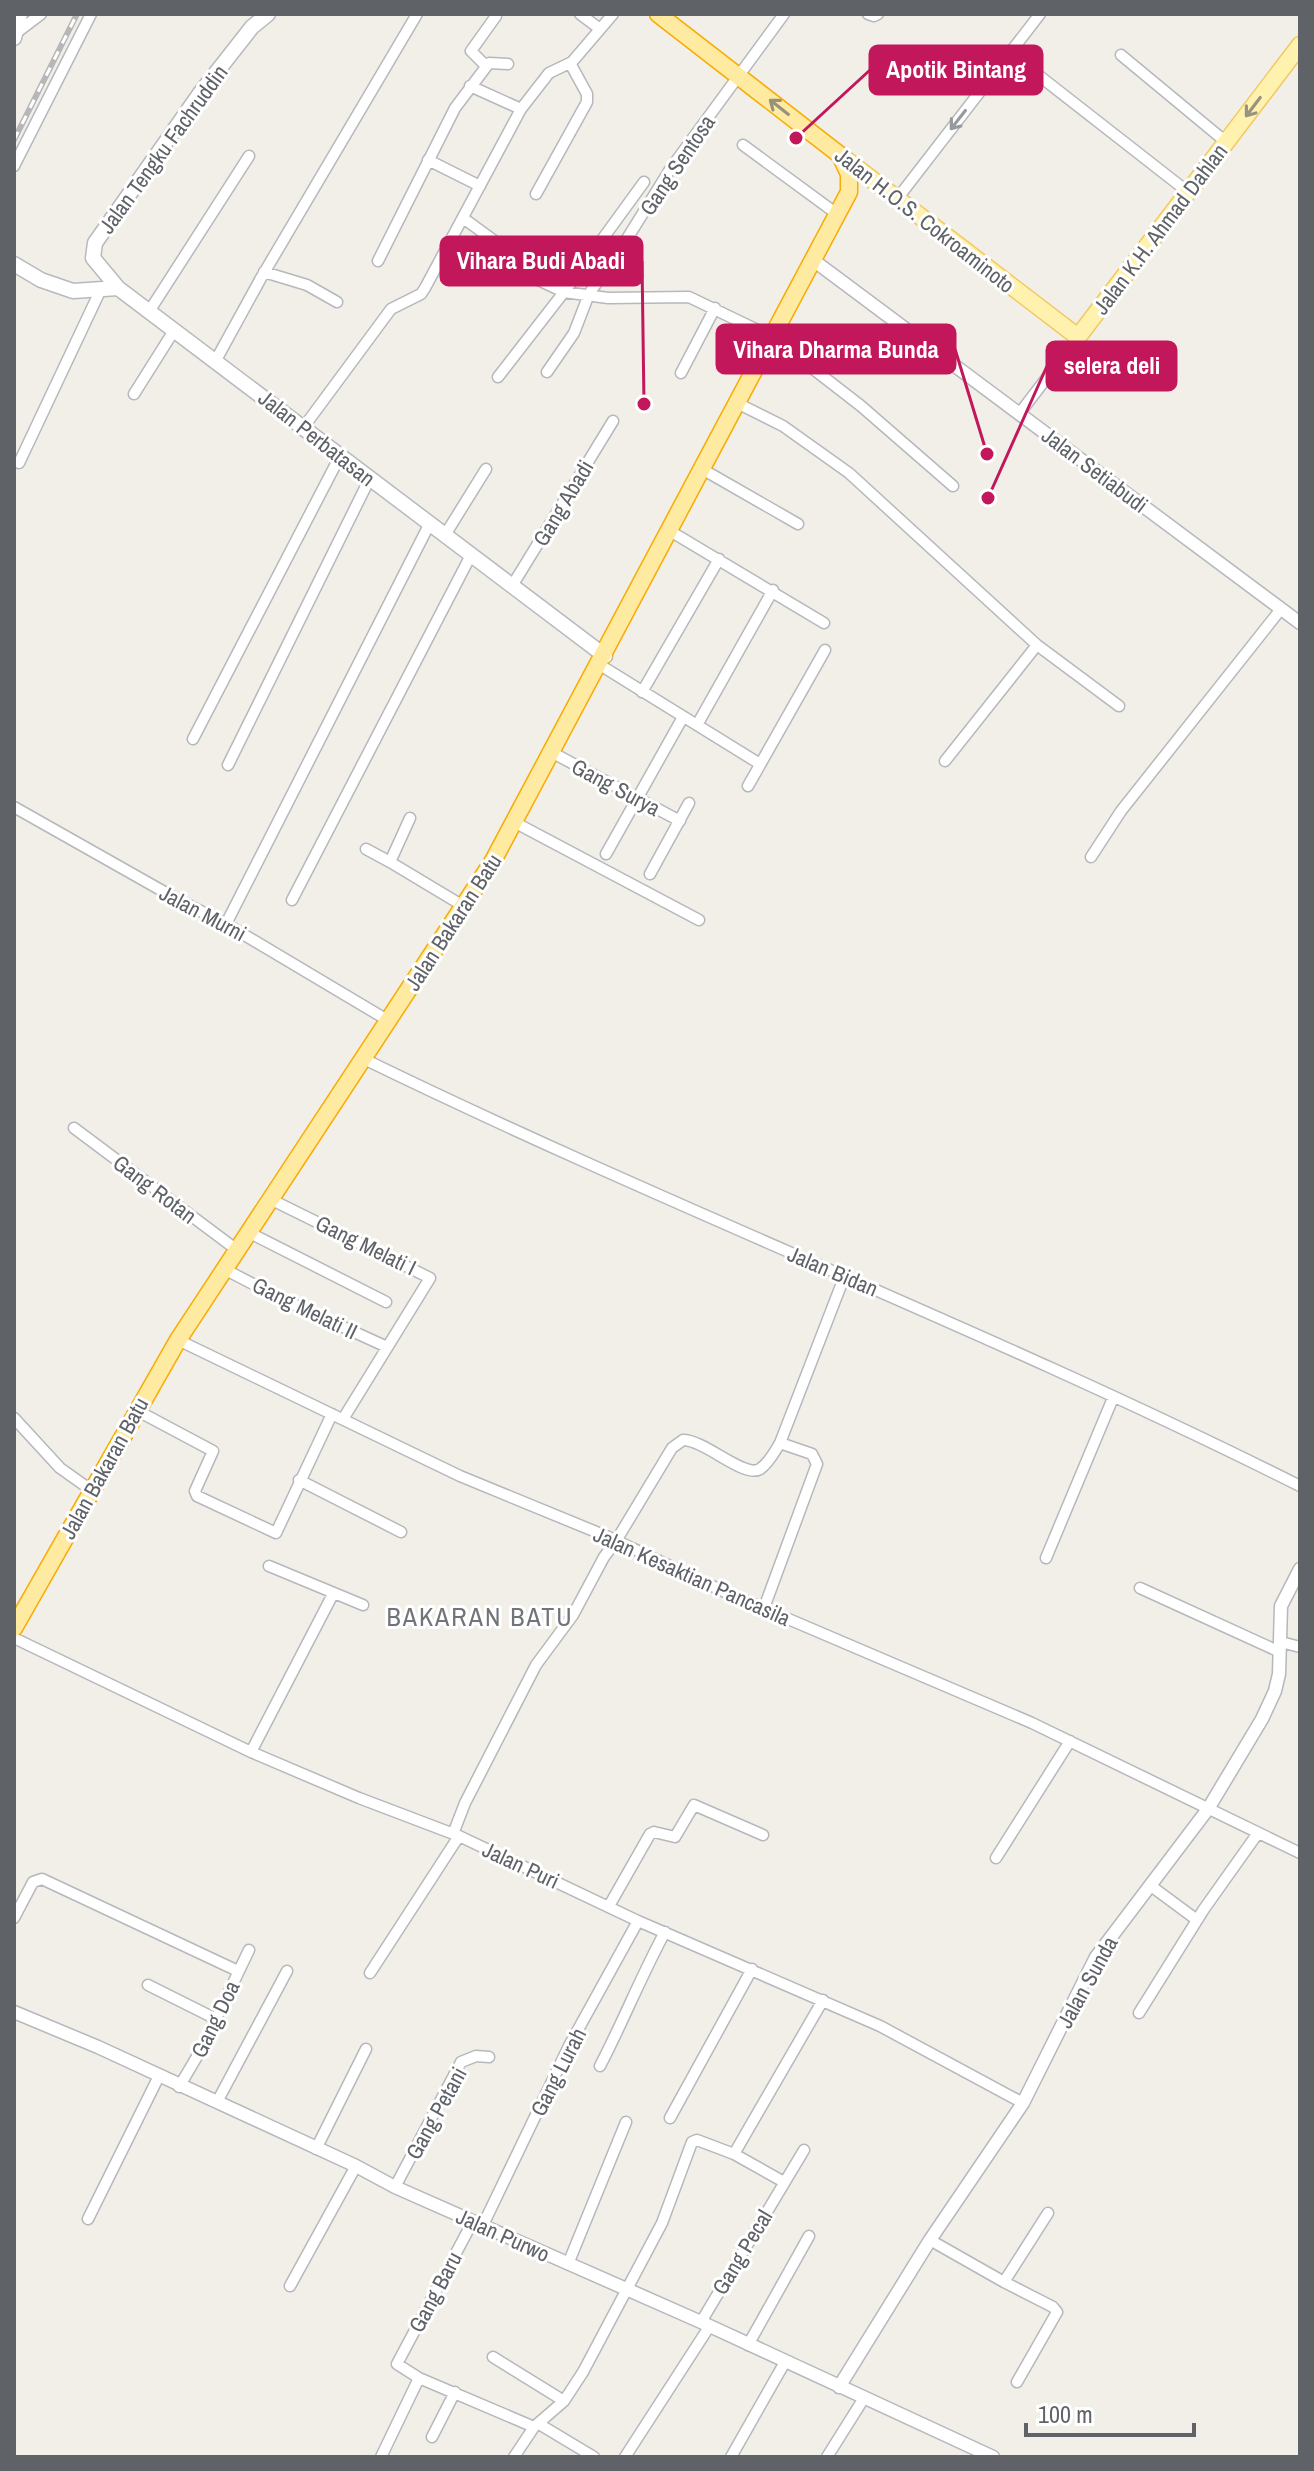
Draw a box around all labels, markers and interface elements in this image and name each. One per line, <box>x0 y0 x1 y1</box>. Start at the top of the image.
callout: Apotik Bintang <box>870 46 1042 94</box>
text: Apotik Bintang <box>886 53 1026 85</box>
street label: Jalan Tengku Fachruddin <box>92 59 234 239</box>
one-way arrow <box>1244 96 1261 117</box>
one-way arrow <box>769 99 790 116</box>
street label: Gang Sentosa <box>632 109 722 221</box>
one-way arrow <box>950 109 967 130</box>
street label: Jalan K.H. Ahmad Dahlan <box>1086 137 1234 321</box>
street label: Jalan H.O.S. Cokroaminoto <box>829 140 1021 300</box>
callout: Vihara Budi Abadi <box>441 237 642 285</box>
text: Vihara Budi Abadi <box>457 244 625 276</box>
callout: Vihara Dharma Bunda <box>717 325 955 373</box>
text: Vihara Dharma Bunda <box>733 333 939 365</box>
callout: selera deli <box>1047 342 1176 390</box>
text: selera deli <box>1064 349 1160 381</box>
street label: Jalan Perbatasan <box>252 383 382 493</box>
street label: Jalan Setiabudi <box>1036 420 1154 520</box>
street label: Gang Abadi <box>526 454 600 552</box>
street label: Gang Surya <box>566 751 666 823</box>
street label: Jalan Bakaran Batu <box>398 848 508 996</box>
street label: Jalan Murni <box>154 878 252 948</box>
street label: Gang Rotan <box>107 1148 203 1230</box>
street label: Gang Melati I <box>311 1208 421 1282</box>
street label: Jalan Bidan <box>783 1239 883 1303</box>
street label: Gang Melati II <box>247 1270 363 1346</box>
street label: Jalan Bakaran Batu <box>53 1392 155 1544</box>
street label: Jalan Kesaktian Pancasila <box>589 1519 795 1633</box>
district label: BAKARAN BATU <box>386 1599 574 1634</box>
street label: Jalan Puri <box>478 1834 564 1896</box>
street label: Jalan Sunda <box>1050 1931 1124 2033</box>
street label: Gang Doa <box>183 1975 247 2063</box>
street label: Gang Lurah <box>523 2023 593 2121</box>
street label: Gang Petani <box>398 2061 474 2165</box>
street label: Jalan Purwo <box>452 2201 554 2269</box>
street label: Gang Pecal <box>705 2204 779 2300</box>
street label: Gang Baru <box>401 2246 469 2338</box>
scale bar <box>1026 2387 1194 2437</box>
text: 100 m <box>1038 2398 1093 2430</box>

